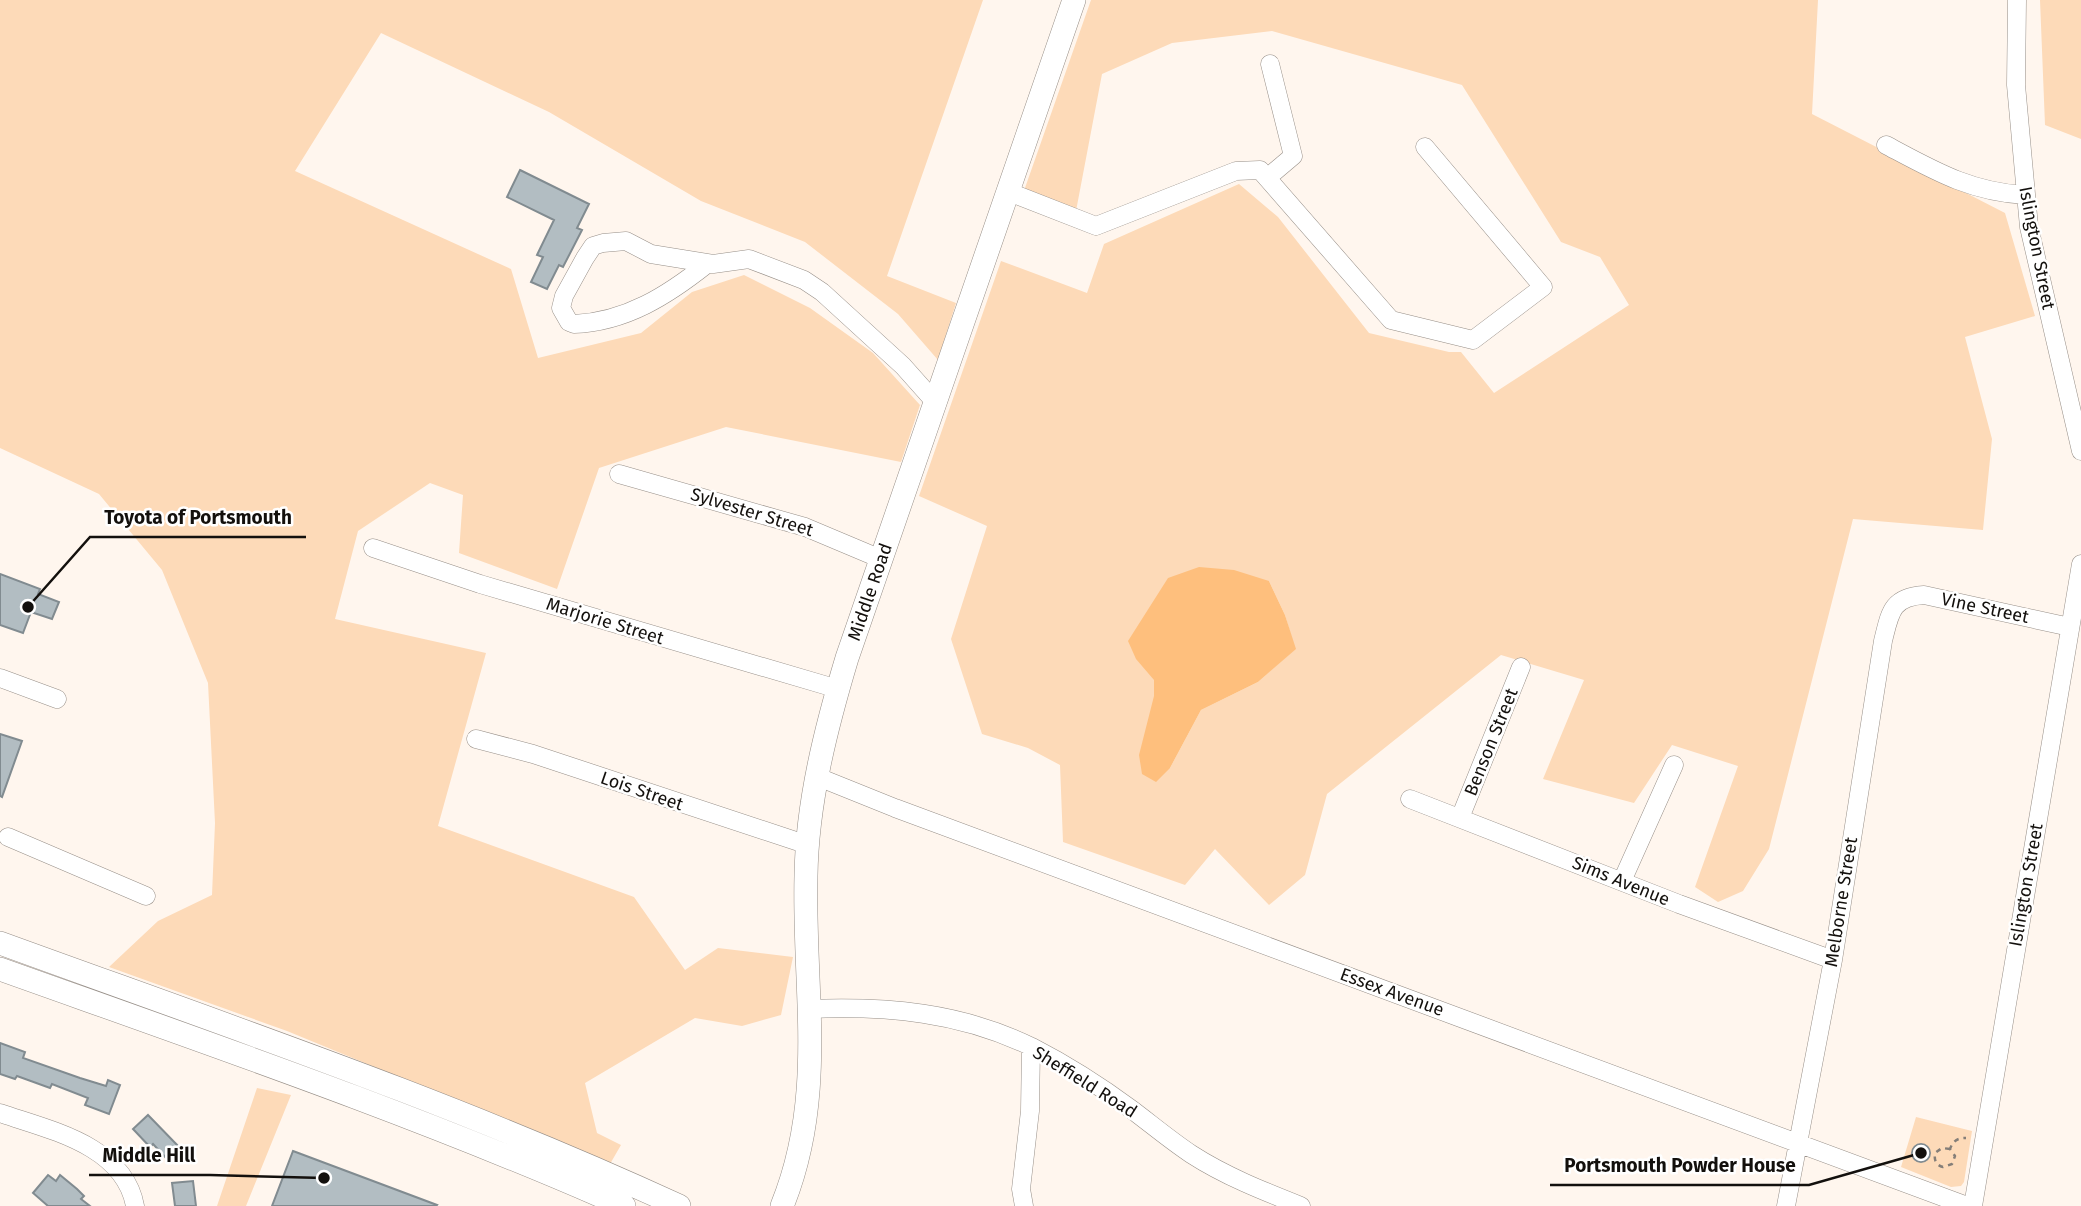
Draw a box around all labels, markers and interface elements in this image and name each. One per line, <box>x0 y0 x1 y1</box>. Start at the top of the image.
street label: Islington Street <box>2014 185 2060 312</box>
street label: Sylvester Street <box>688 483 817 541</box>
callout: Toyota of Portsmouth <box>90 497 306 537</box>
text: Toyota of Portsmouth <box>104 506 292 529</box>
street label: Middle Road <box>843 540 897 644</box>
street label: Vine Street <box>1939 588 2031 628</box>
street label: Marjorie Street <box>544 593 667 649</box>
street label: Benson Street <box>1459 684 1523 799</box>
street label: Lois Street <box>598 767 687 816</box>
street label: Islington Street <box>2004 821 2048 948</box>
street label: Melborne Street <box>1820 835 1862 969</box>
street label: Sims Avenue <box>1569 851 1673 911</box>
street label: Essex Avenue <box>1337 963 1447 1021</box>
street label: Sheffield Road <box>1029 1041 1141 1123</box>
callout: Middle Hill <box>89 1135 210 1175</box>
text: Middle Hill <box>103 1144 196 1167</box>
callout: Portsmouth Powder House <box>1550 1145 1809 1185</box>
text: Portsmouth Powder House <box>1564 1154 1796 1177</box>

